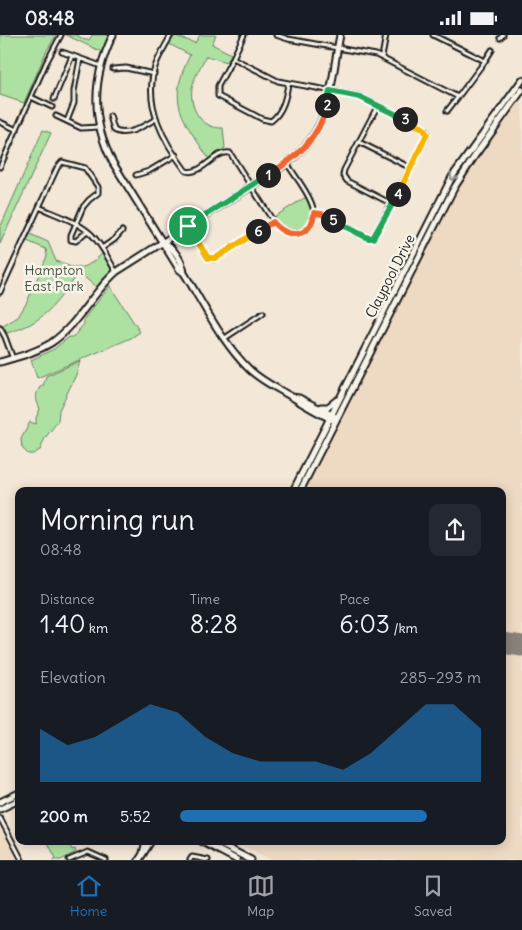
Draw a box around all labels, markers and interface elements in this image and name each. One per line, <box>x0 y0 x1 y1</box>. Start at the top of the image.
text: 08:48 <box>25 6 75 30</box>
pin: 2 <box>314 93 340 117</box>
text: 2 <box>324 96 331 114</box>
pin: 3 <box>392 107 418 131</box>
text: 3 <box>402 110 409 128</box>
pin: 1 <box>256 163 280 187</box>
text: 1 <box>266 166 271 184</box>
one-way arrow <box>450 171 460 180</box>
pin: 4 <box>386 181 410 207</box>
text: 4 <box>394 185 403 203</box>
pin <box>167 205 209 247</box>
pin: 5 <box>320 207 346 233</box>
text: 5 <box>329 211 338 229</box>
icon: arrive <box>174 212 202 240</box>
pin: 6 <box>246 219 270 243</box>
text: 6 <box>254 222 263 240</box>
street label: Claypool Drive <box>361 231 419 321</box>
park label: Hampton East Park <box>24 261 84 295</box>
text: Morning run <box>40 502 195 538</box>
button: share <box>429 504 481 556</box>
text: 08:48 <box>40 539 82 559</box>
text: Distance <box>40 590 95 608</box>
text: Time <box>190 590 220 608</box>
text: Pace <box>339 590 370 608</box>
text: 1.40 <box>40 608 86 640</box>
text: 8:28 <box>190 608 238 640</box>
text: 6:03 <box>339 608 390 640</box>
text: km <box>86 619 108 637</box>
text: /km <box>390 619 418 637</box>
text: Elevation <box>40 667 106 687</box>
text: 285–293 m <box>400 667 481 687</box>
text: 200 m <box>40 806 88 826</box>
text: 5:52 <box>120 806 151 826</box>
tab: Home <box>70 872 107 920</box>
tab: Map <box>247 872 275 920</box>
tab: Saved <box>414 872 452 920</box>

